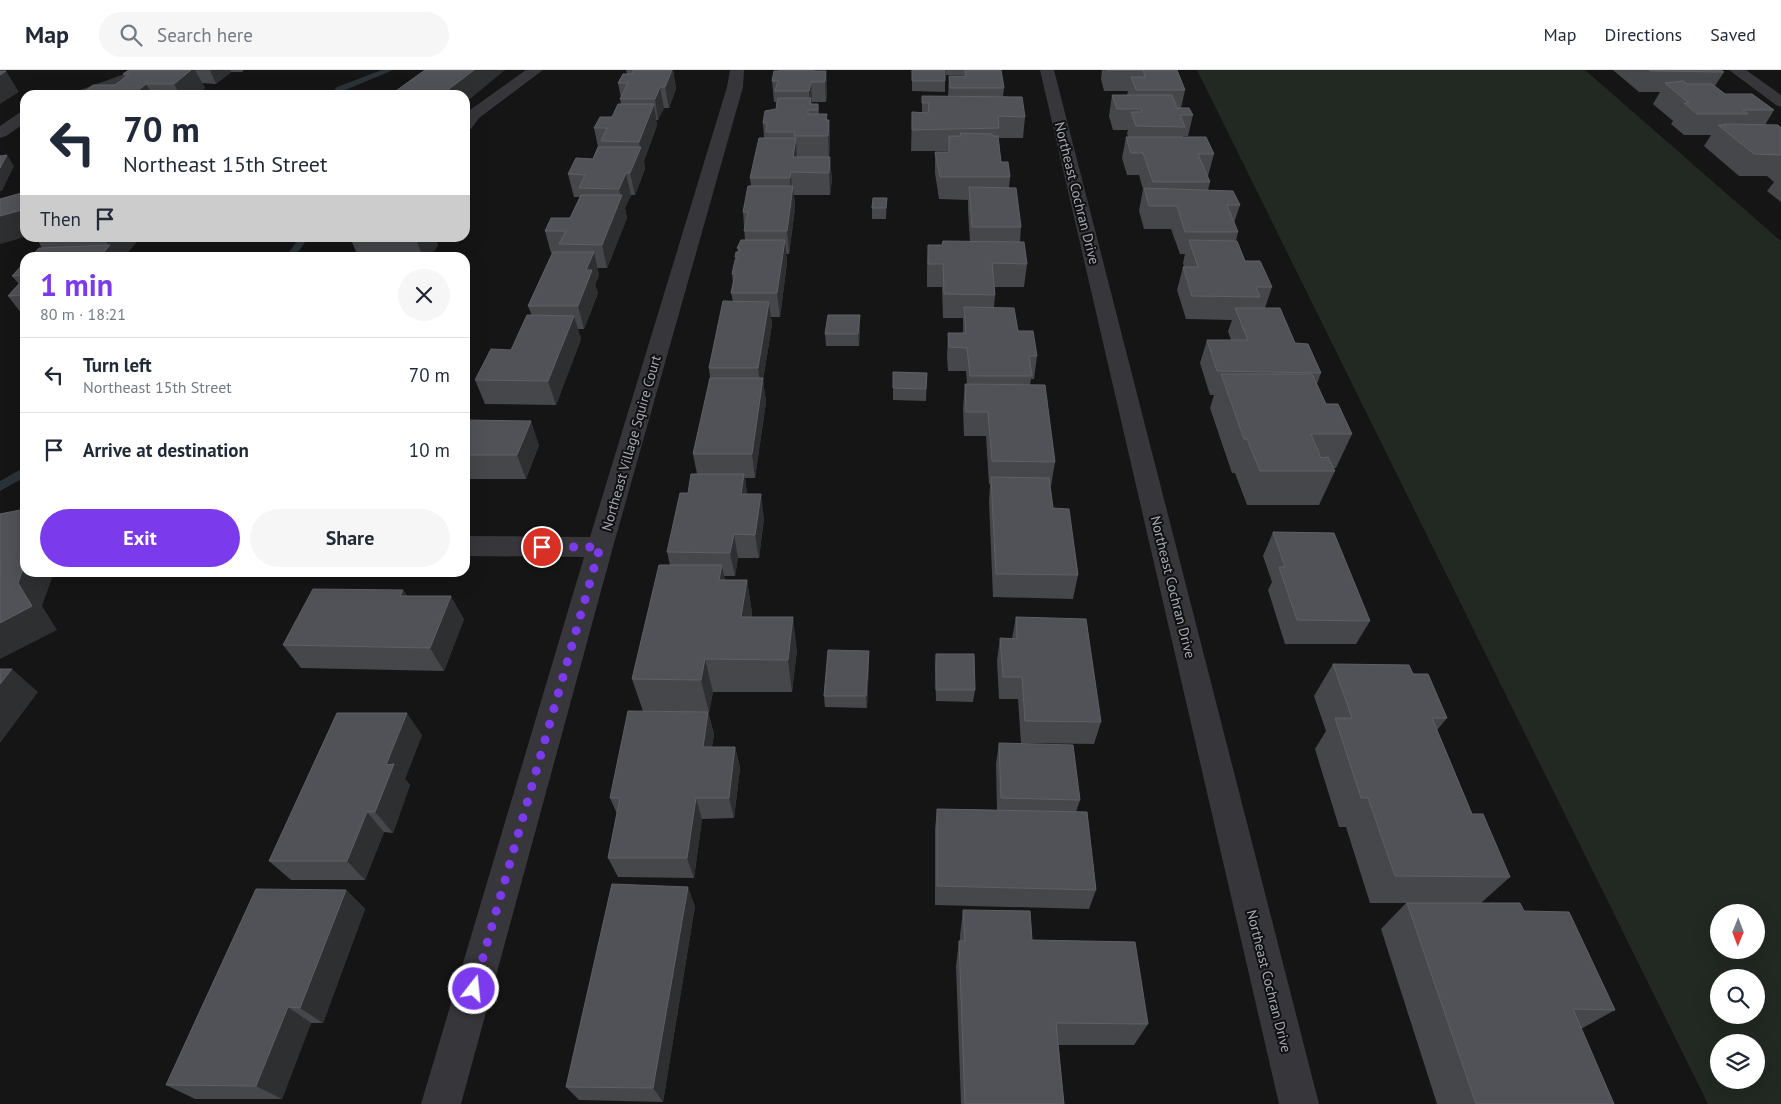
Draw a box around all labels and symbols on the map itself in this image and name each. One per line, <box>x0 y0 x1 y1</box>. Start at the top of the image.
street label: Northeast Cochran Drive <box>1051 120 1103 266</box>
street label: Northeast Village Squire Court <box>597 353 665 533</box>
street label: Northeast Cochran Drive <box>1147 514 1199 660</box>
pin <box>521 526 563 568</box>
north arrow <box>1710 904 1765 959</box>
street label: Northeast Cochran Drive <box>1243 908 1295 1054</box>
position arrow <box>447 962 499 1014</box>

